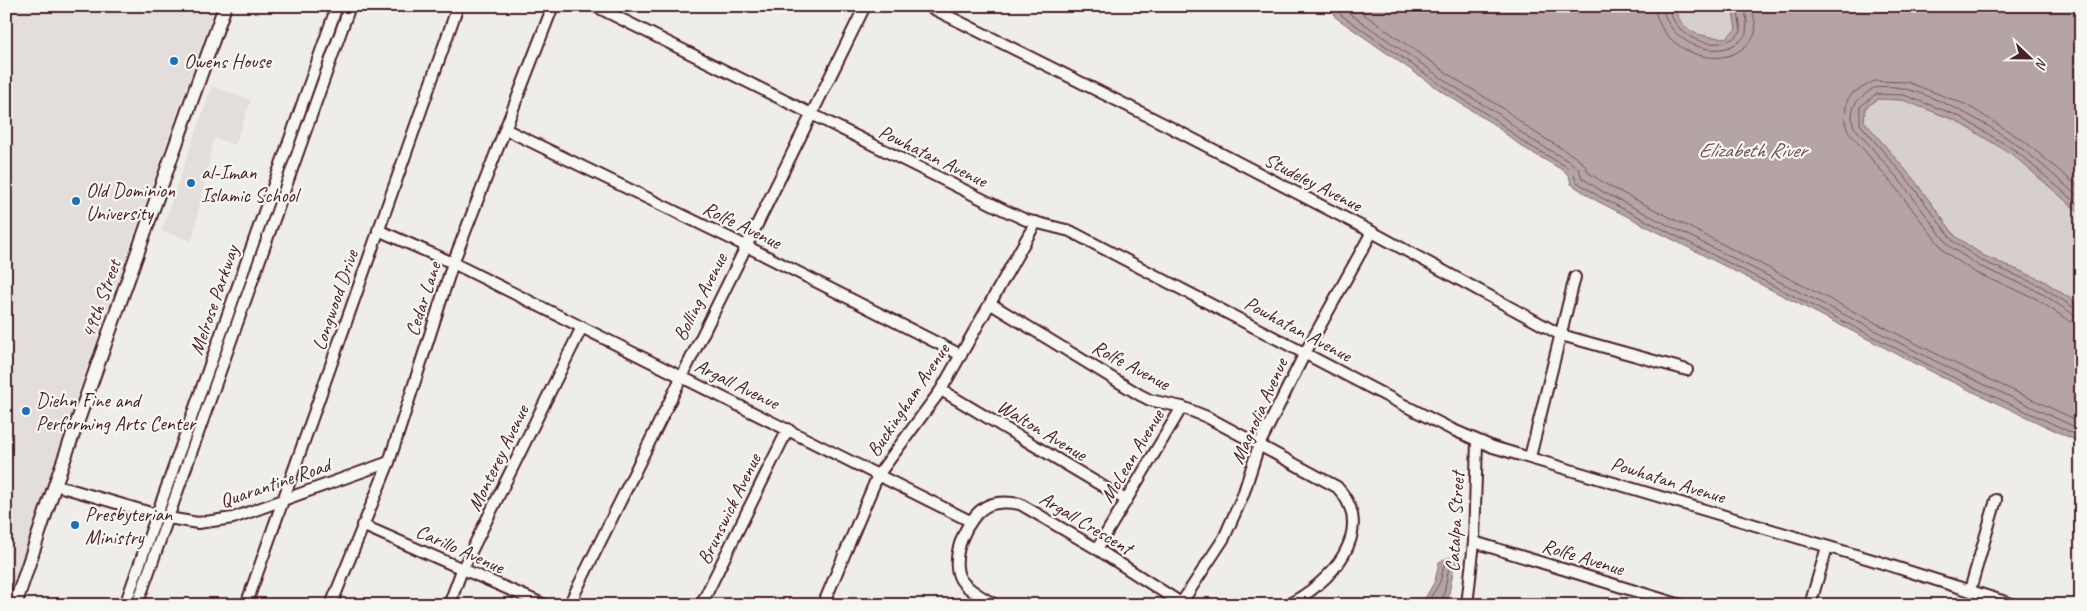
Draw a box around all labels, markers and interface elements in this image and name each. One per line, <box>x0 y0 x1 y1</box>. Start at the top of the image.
north arrow <box>2004 32 2054 82</box>
place label: Owens House <box>184 49 272 74</box>
marker: Owens House <box>168 55 180 67</box>
text: N <box>2031 55 2051 72</box>
street label: Powhatan Avenue <box>875 119 993 194</box>
water label: Elizabeth River <box>1698 137 1810 163</box>
street label: Studeley Avenue <box>1260 147 1367 218</box>
place label: al-Iman Islamic School <box>201 160 302 208</box>
marker: al-Iman Islamic School <box>185 177 197 189</box>
place label: Old Dominion University <box>86 178 176 226</box>
marker: Old Dominion University <box>70 195 82 207</box>
street label: Rolfe Avenue <box>699 195 787 255</box>
street label: Melrose Parkway <box>184 240 245 358</box>
street label: Longwood Drive <box>306 245 364 353</box>
street label: Bolling Avenue <box>667 248 733 345</box>
street label: 49th Street <box>75 254 128 342</box>
street label: Cedar Lane <box>399 258 447 339</box>
street label: Powhatan Avenue <box>1240 290 1357 368</box>
street label: Rolfe Avenue <box>1088 334 1175 396</box>
street label: Buckingham Avenue <box>861 337 956 461</box>
street label: Argall Avenue <box>691 353 785 416</box>
street label: Magnolia Avenue <box>1225 353 1294 468</box>
place label: Diehn Fine and Performing Arts Center <box>36 388 197 436</box>
street label: Walton Avenue <box>993 394 1093 467</box>
street label: Monterey Avenue <box>462 399 535 515</box>
street label: McLean Avenue <box>1094 404 1170 507</box>
marker: Diehn Fine and Performing Arts Center <box>20 405 32 417</box>
street label: Brunswick Avenue <box>691 448 767 568</box>
street label: Quarantine Road <box>217 451 336 514</box>
street label: Powhatan Avenue <box>1608 451 1729 510</box>
street label: Catalpa Street <box>1440 468 1470 573</box>
street label: Argall Crescent <box>1035 486 1140 562</box>
place label: Presbyterian Ministry <box>85 502 173 550</box>
marker: Presbyterian Ministry <box>69 519 81 531</box>
street label: Carillo Avenue <box>412 519 509 580</box>
street label: Rolfe Avenue <box>1539 533 1628 582</box>

